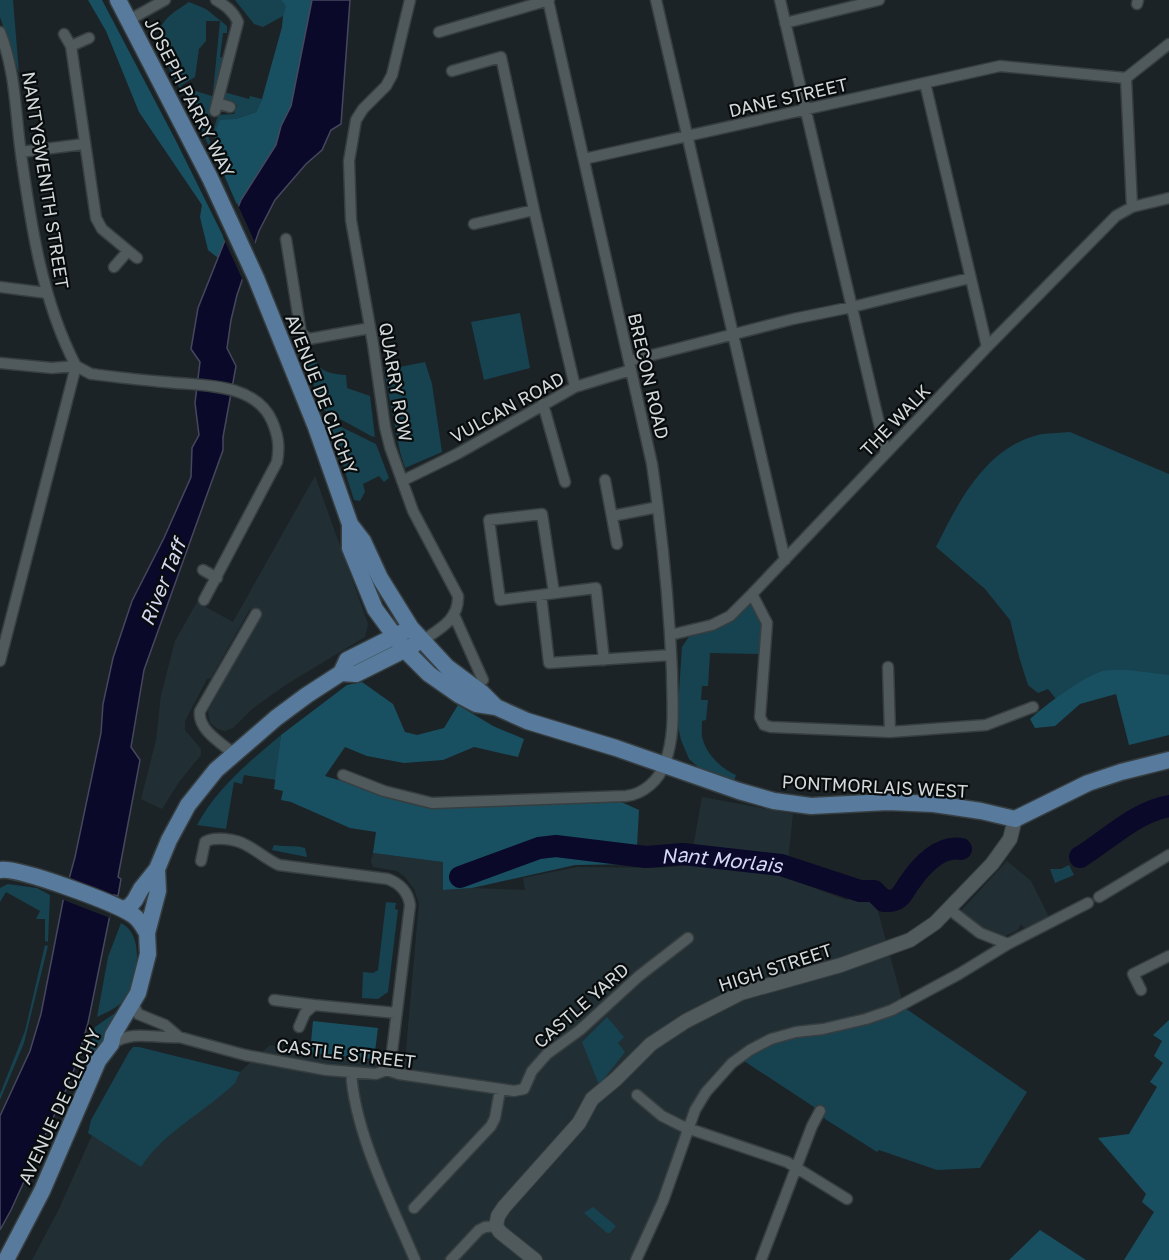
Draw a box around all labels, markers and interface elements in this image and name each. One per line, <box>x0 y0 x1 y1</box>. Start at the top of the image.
street label: JOSEPH PARRY WAY <box>140 14 240 181</box>
street label: NANTYGWENITH STREET <box>18 70 74 290</box>
street label: DANE STREET <box>726 73 850 121</box>
street label: AVENUE DE CLICHY <box>281 311 363 477</box>
street label: BRECON ROAD <box>624 311 674 441</box>
street label: QUARRY ROW <box>375 321 417 443</box>
street label: VULCAN ROAD <box>446 367 568 447</box>
street label: THE WALK <box>855 380 935 460</box>
water label: River Taff <box>134 532 192 629</box>
street label: PONTMORLAIS WEST <box>781 770 969 802</box>
water label: Nant Morlais <box>660 842 785 877</box>
street label: HIGH STREET <box>715 938 835 996</box>
street label: CASTLE YARD <box>529 958 633 1052</box>
street label: AVENUE DE CLICHY <box>13 1024 105 1187</box>
street label: CASTLE STREET <box>275 1034 417 1072</box>

